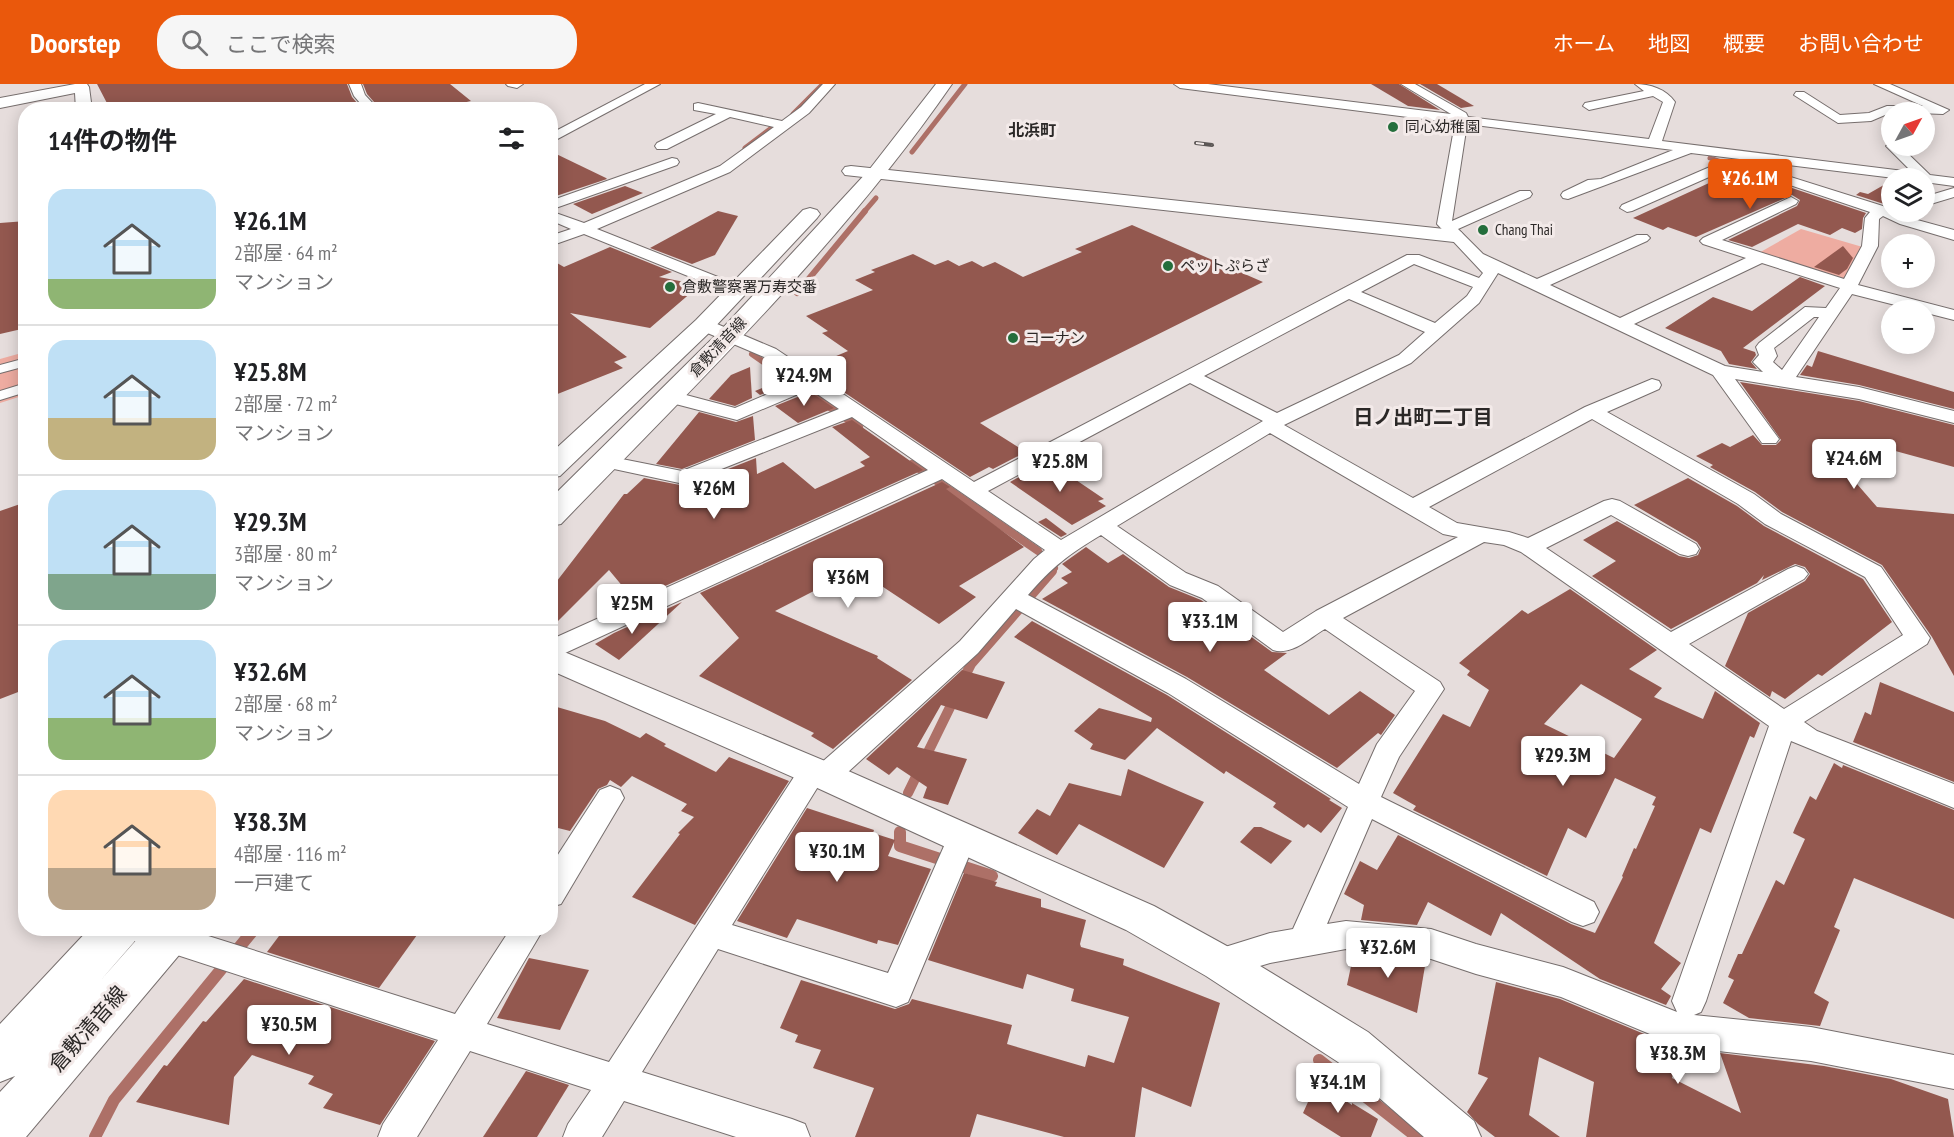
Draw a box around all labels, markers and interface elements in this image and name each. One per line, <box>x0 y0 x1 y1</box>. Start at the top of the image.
search box <box>157 15 577 69</box>
text: Doorstep <box>30 24 121 61</box>
icon: search <box>178 26 211 59</box>
text: ここで検索 <box>226 30 336 58</box>
text: ホーム <box>1553 30 1615 57</box>
text: 地図 <box>1648 30 1690 57</box>
text: 概要 <box>1723 30 1765 57</box>
text: お問い合わせ <box>1798 30 1924 57</box>
north arrow <box>1881 102 1935 156</box>
map controls <box>1881 102 1935 354</box>
place label: 同心幼稚園 <box>1405 117 1480 136</box>
district label: 北浜町 <box>1008 120 1056 140</box>
marker: 同心幼稚園 <box>1386 120 1400 134</box>
icon: filters <box>495 122 528 155</box>
text: 14件の物件 <box>48 124 177 157</box>
pin: ¥26.1M <box>1701 159 1799 210</box>
text: ¥26.1M <box>1722 165 1778 191</box>
button: layers <box>1881 168 1935 222</box>
text: ¥26.1M <box>234 204 307 237</box>
icon: home <box>96 213 168 285</box>
place label: Chang Thai <box>1495 220 1553 239</box>
marker: Chang Thai <box>1476 223 1490 237</box>
button: + <box>1881 234 1935 288</box>
text: 2部屋 · 64 m² <box>234 240 338 266</box>
place label: ペットぷらざ <box>1180 256 1270 275</box>
marker: ペットぷらざ <box>1161 259 1175 273</box>
text: マンション <box>234 269 334 295</box>
place label: 倉敷警察署万寿交番 <box>682 277 817 296</box>
marker: 倉敷警察署万寿交番 <box>663 280 677 294</box>
button: − <box>1881 300 1935 354</box>
street label: 倉敷清音線 <box>685 313 750 381</box>
place label: コーナン <box>1025 328 1085 347</box>
marker: コーナン <box>1006 331 1020 345</box>
text: ¥25.8M <box>234 355 307 388</box>
pin: ¥24.9M <box>755 356 853 407</box>
text: ¥24.9M <box>776 362 832 388</box>
icon: home <box>96 364 168 436</box>
text: 2部屋 · 72 m² <box>234 391 338 417</box>
district label: 日ノ出町二丁目 <box>1353 404 1493 430</box>
text: マンション <box>234 420 334 446</box>
pin: ¥24.6M <box>1805 439 1903 490</box>
pin: ¥25.8M <box>1011 442 1109 493</box>
text: ¥24.6M <box>1826 445 1882 471</box>
text: ¥25.8M <box>1032 448 1088 474</box>
pin: ¥26M <box>678 469 750 520</box>
text: ¥26M <box>693 475 735 501</box>
text: ¥29.3M <box>234 505 307 538</box>
icon: home <box>96 514 168 586</box>
text: 3部屋 · 80 m² <box>234 541 338 567</box>
pin: ¥36M <box>812 558 884 609</box>
text: ¥36M <box>827 564 869 590</box>
text: マンション <box>234 570 334 596</box>
pin: ¥25M <box>596 584 668 635</box>
text: ¥25M <box>611 590 653 616</box>
pin: ¥33.1M <box>1161 602 1259 653</box>
text: ¥33.1M <box>1182 608 1238 634</box>
text: ¥32.6M <box>234 655 307 688</box>
icon: home <box>96 664 168 736</box>
text: 2部屋 · 68 m² <box>234 691 338 717</box>
text: マンション <box>234 720 334 746</box>
pin: ¥29.3M <box>1514 736 1612 787</box>
text: ¥29.3M <box>1535 742 1591 768</box>
text: ¥38.3M <box>234 805 307 838</box>
icon: home <box>96 814 168 886</box>
pin: ¥30.1M <box>788 832 886 883</box>
text: ¥30.1M <box>809 838 865 864</box>
text: 4部屋 · 116 m² <box>234 841 347 867</box>
text: 一戸建て <box>234 870 314 896</box>
pin: ¥32.6M <box>1339 928 1437 979</box>
text: ¥32.6M <box>1360 934 1416 960</box>
street label: 倉敷清音線 <box>43 980 132 1077</box>
pin: ¥30.5M <box>240 1005 338 1056</box>
text: ¥30.5M <box>261 1011 317 1037</box>
pin: ¥38.3M <box>1629 1034 1727 1085</box>
text: ¥38.3M <box>1650 1040 1706 1066</box>
pin: ¥34.1M <box>1289 1063 1387 1114</box>
text: ¥34.1M <box>1310 1069 1366 1095</box>

